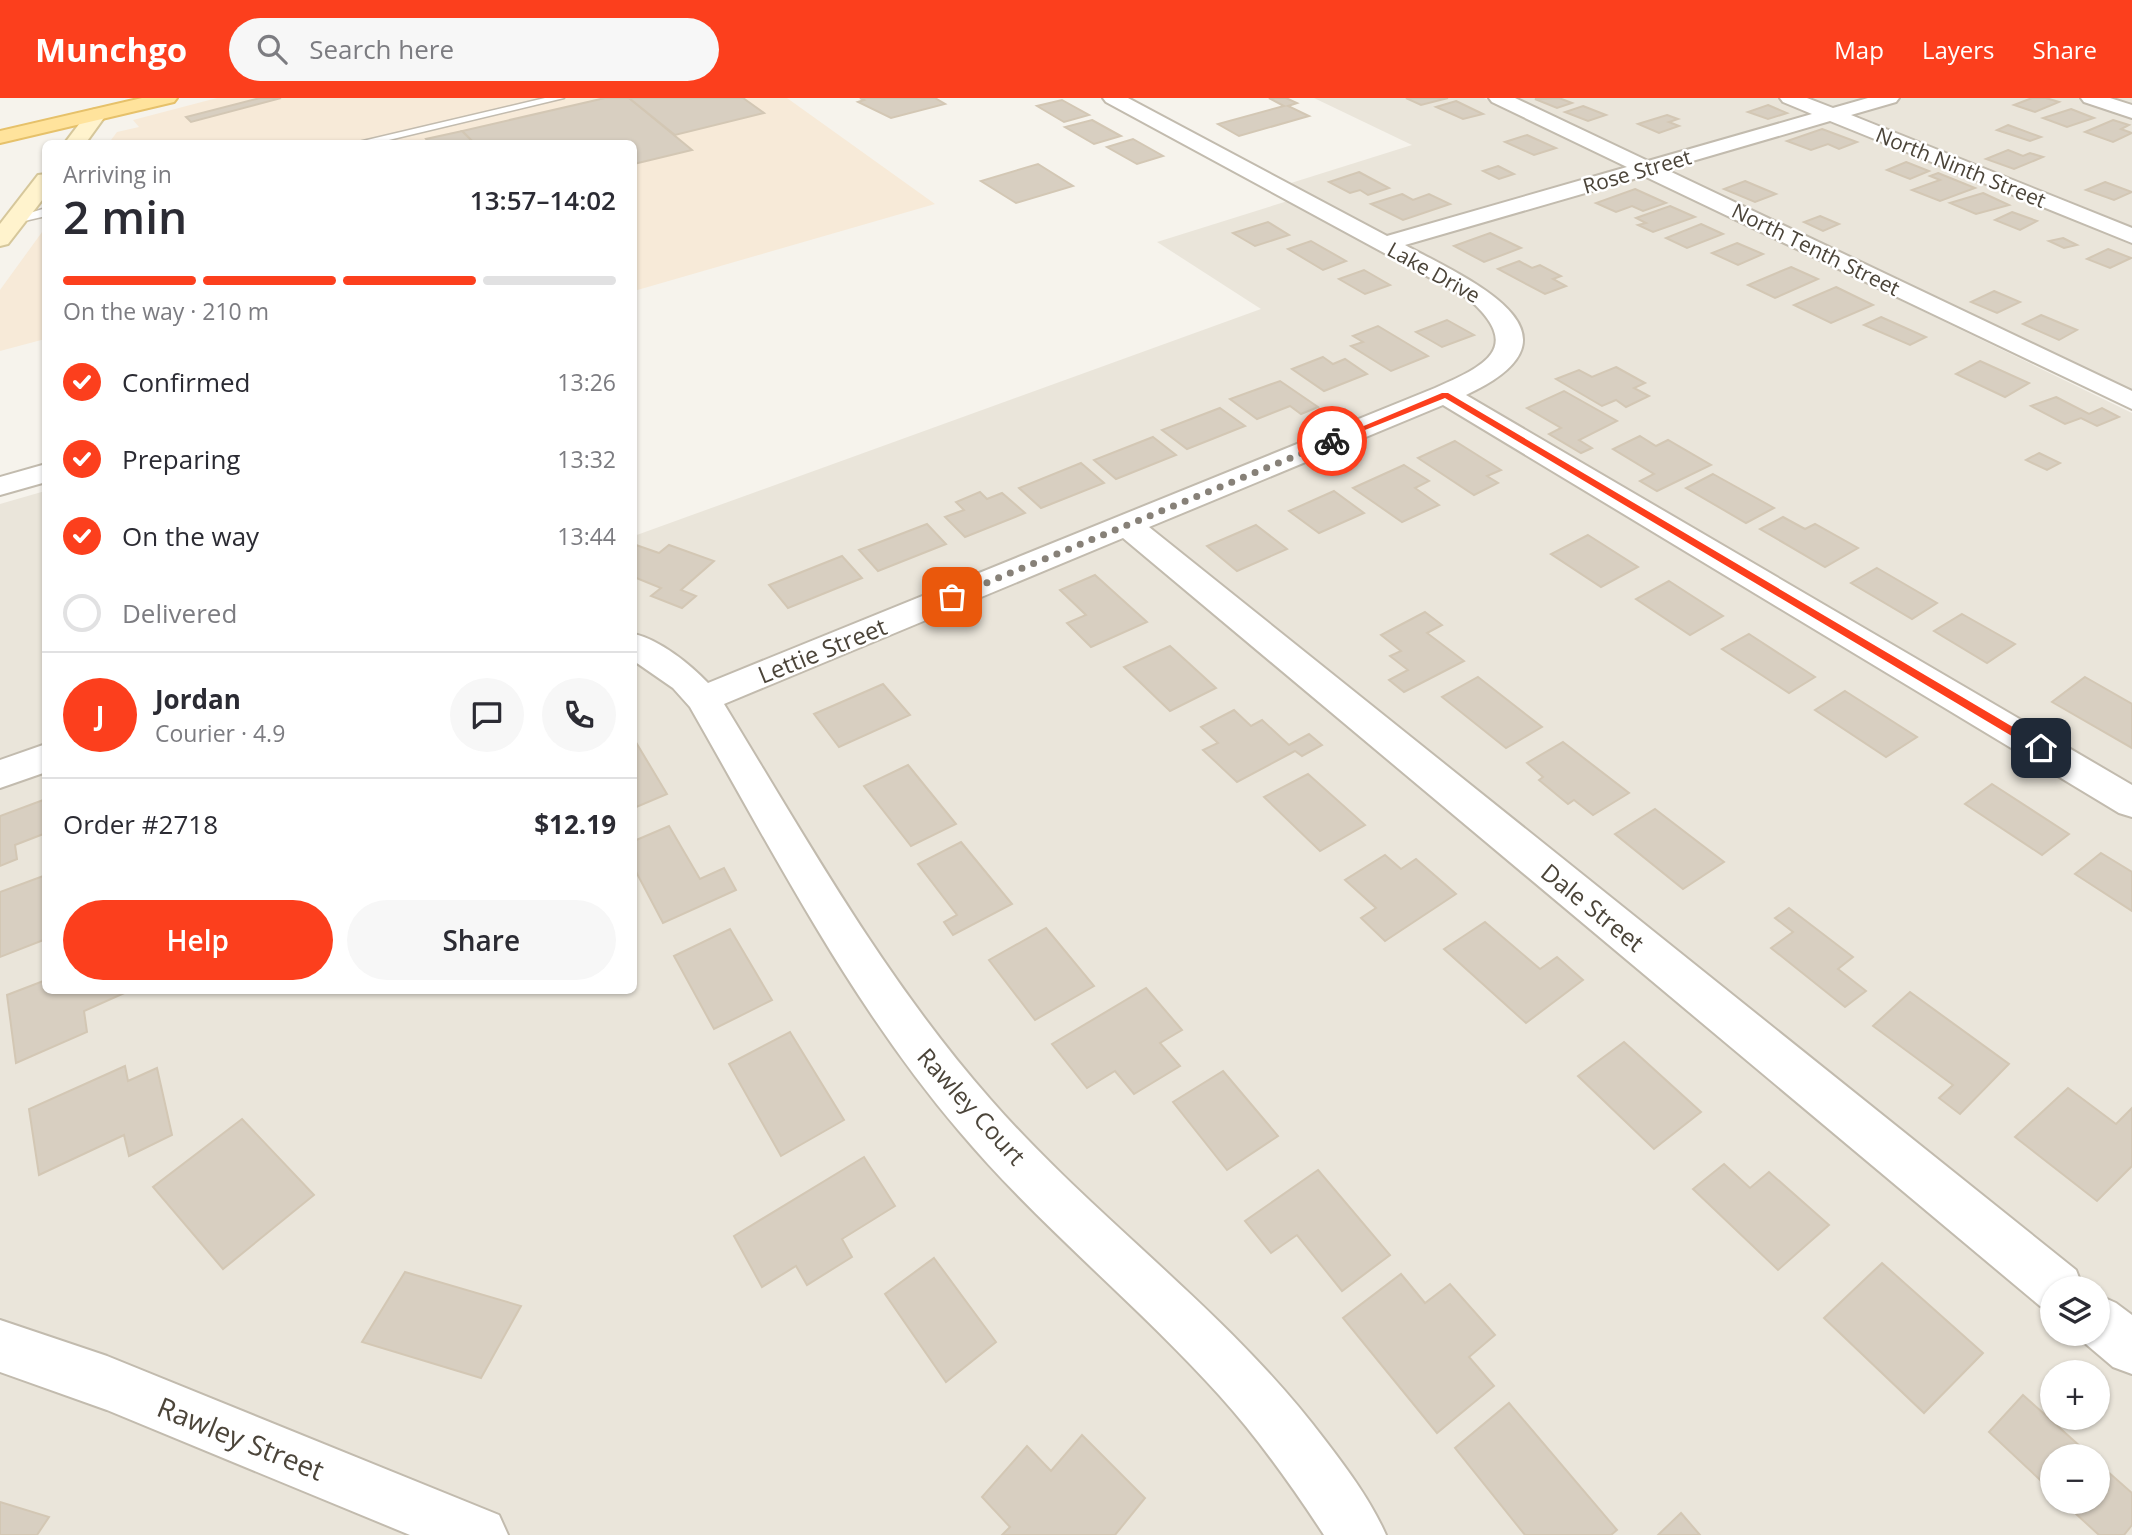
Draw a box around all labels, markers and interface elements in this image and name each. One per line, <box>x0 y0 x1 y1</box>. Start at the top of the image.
search box <box>229 18 719 81</box>
text: Munchgo <box>35 27 187 72</box>
icon: search <box>253 30 291 68</box>
text: Search here <box>309 31 454 67</box>
text: Map <box>1834 33 1884 66</box>
text: Layers <box>1922 33 1995 66</box>
text: Share <box>2033 33 2097 66</box>
street label: North Ninth Street <box>1872 120 2050 214</box>
street label: Rose Street <box>1580 142 1694 200</box>
text: Arriving in <box>63 158 172 190</box>
text: 13:57–14:02 <box>470 182 616 218</box>
text: 2 min <box>63 185 187 247</box>
street label: North Tenth Street <box>1727 196 1905 302</box>
street label: Lake Drive <box>1382 235 1486 309</box>
text: On the way · 210 m <box>63 295 269 327</box>
icon: check <box>63 363 101 401</box>
text: Confirmed <box>122 364 250 400</box>
text: 13:26 <box>557 366 616 398</box>
courier <box>1297 406 1367 476</box>
icon: bike <box>1313 422 1351 460</box>
icon: check <box>63 440 101 478</box>
text: Preparing <box>122 441 240 477</box>
text: 13:32 <box>557 443 616 475</box>
icon: check <box>63 517 101 555</box>
text: On the way <box>122 518 259 554</box>
text: 13:44 <box>557 520 616 552</box>
pin <box>922 567 982 627</box>
icon: bag <box>933 578 971 616</box>
text: Delivered <box>122 595 237 631</box>
street label: Lettie Street <box>753 609 891 691</box>
button: chat <box>450 678 524 752</box>
button: phone <box>542 678 616 752</box>
text: Jordan <box>155 681 241 717</box>
text: J <box>96 697 104 733</box>
text: Courier · 4.9 <box>155 717 285 749</box>
pin <box>2011 718 2071 778</box>
icon: home <box>2022 729 2060 767</box>
text: Order #2718 <box>63 806 218 842</box>
text: $12.19 <box>534 806 616 842</box>
street label: Dale Street <box>1535 855 1651 959</box>
button: Help <box>63 900 333 980</box>
button: Share <box>347 900 616 980</box>
street label: Rawley Court <box>910 1040 1034 1172</box>
map controls <box>2040 1276 2110 1514</box>
button: layers <box>2040 1276 2110 1346</box>
button: + <box>2040 1360 2110 1430</box>
street label: Rawley Street <box>152 1387 330 1489</box>
button: − <box>2040 1444 2110 1514</box>

